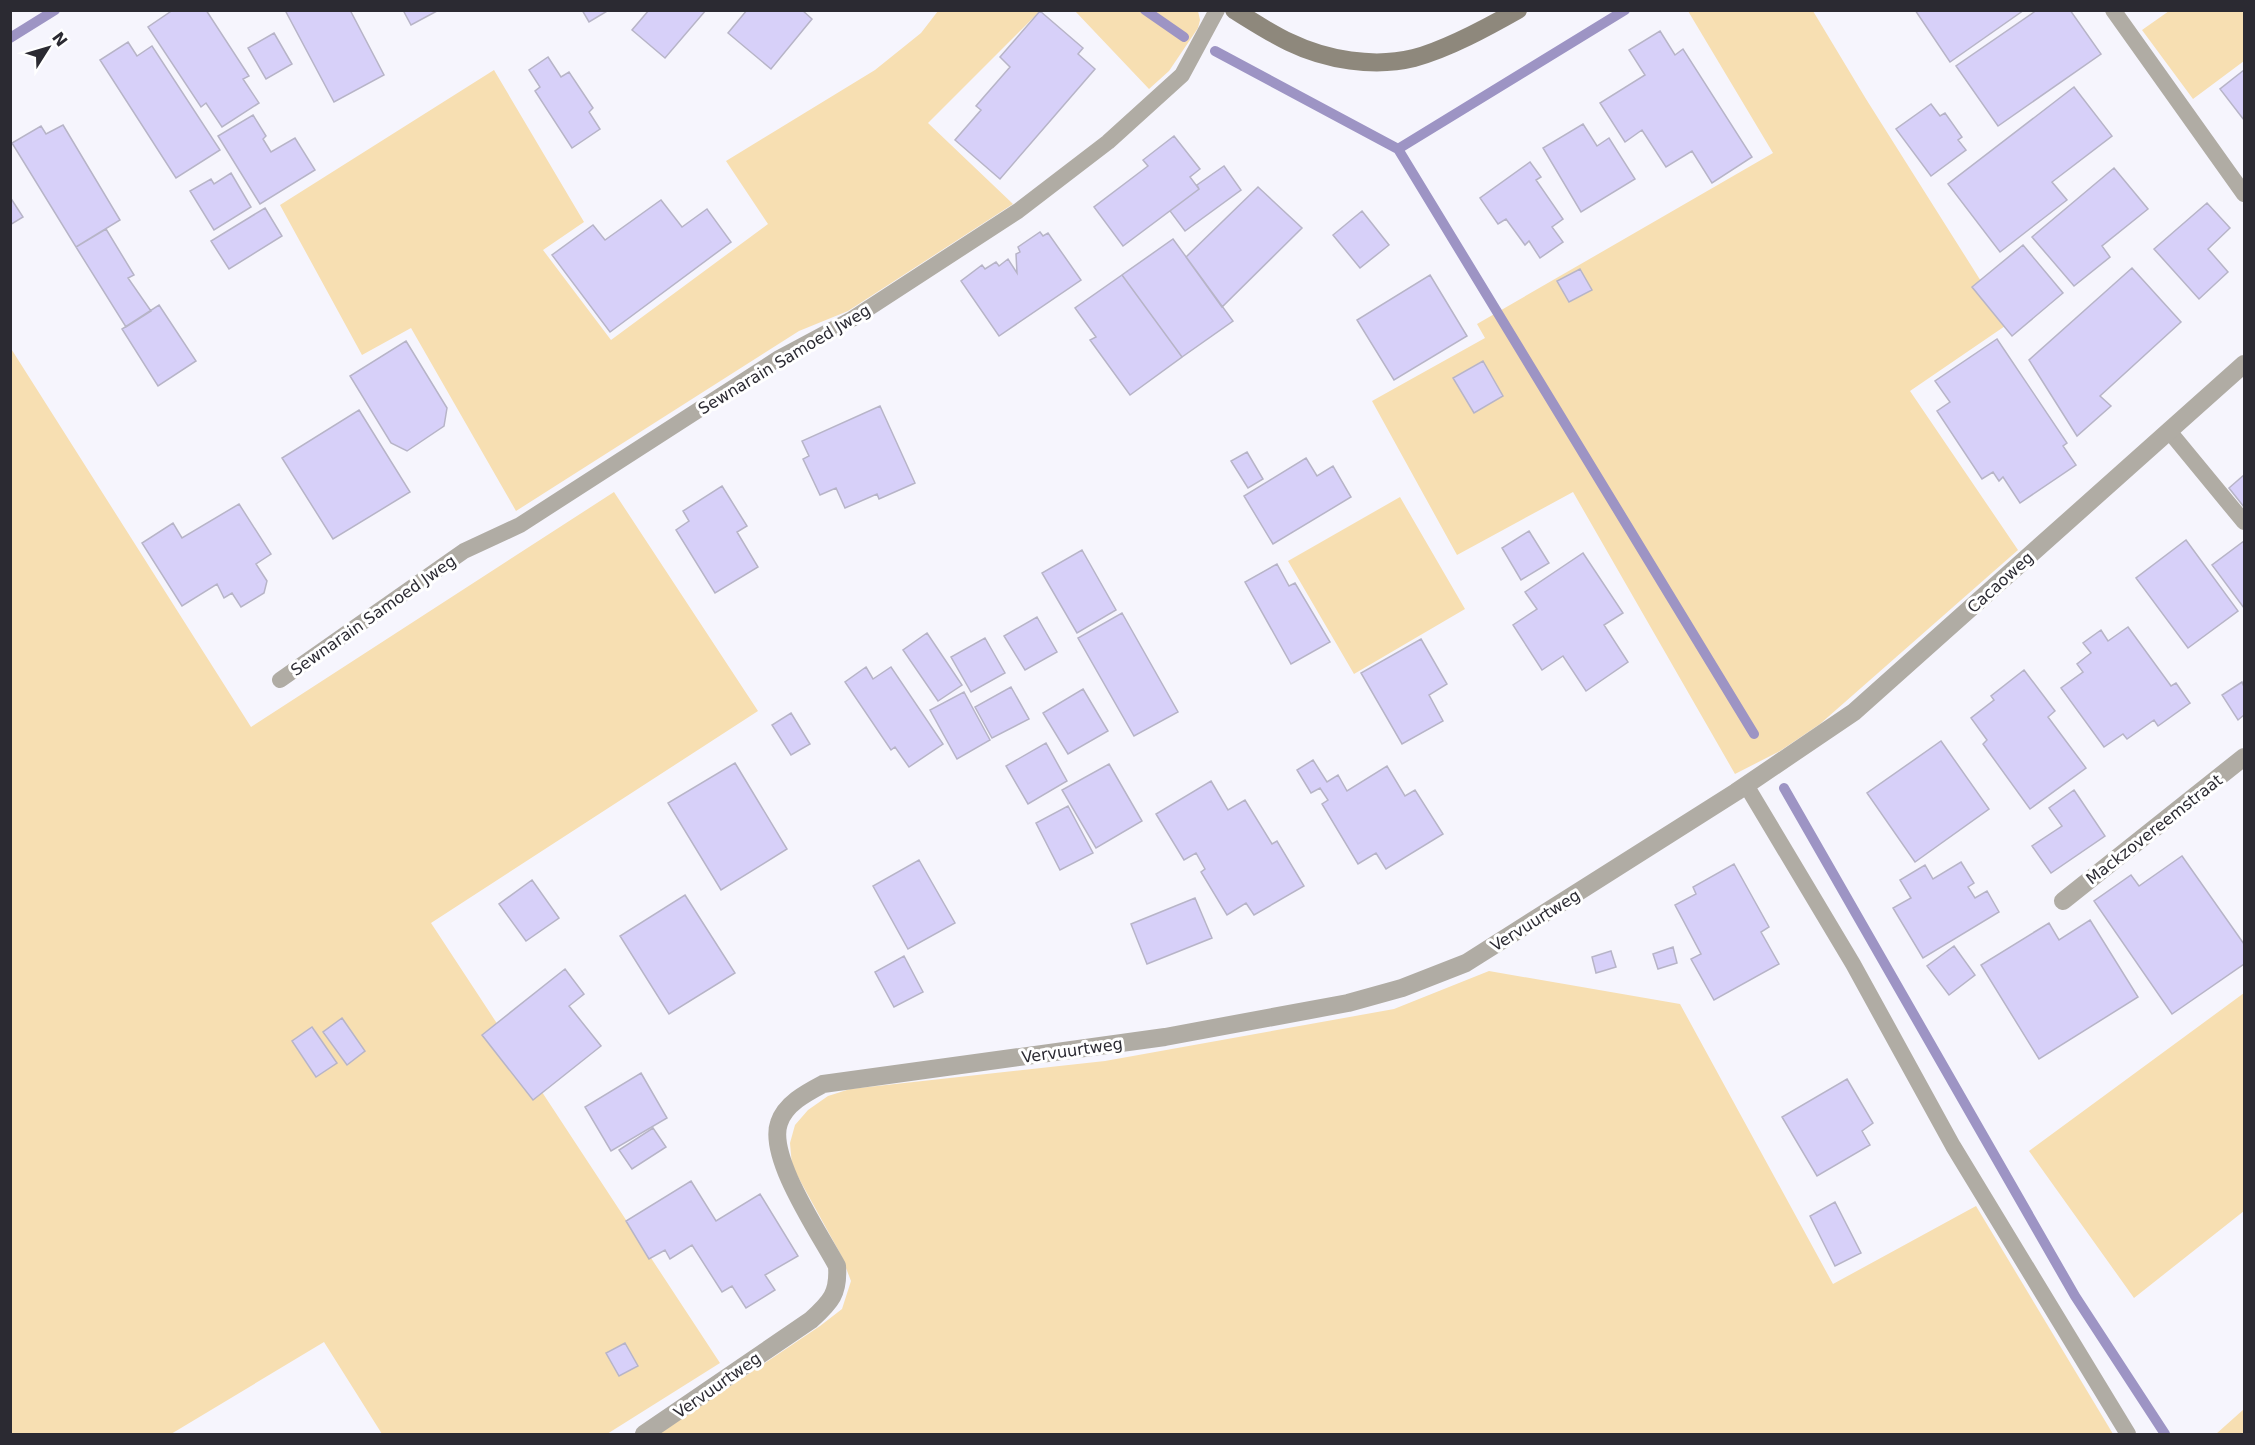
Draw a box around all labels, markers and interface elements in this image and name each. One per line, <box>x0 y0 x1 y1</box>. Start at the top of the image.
north arrow <box>18 18 78 78</box>
text: N <box>48 28 71 50</box>
street label: Sewnarain Samoed Jweg <box>695 300 874 418</box>
street label: Cacaoweg <box>1963 548 2037 617</box>
street label: Sewnarain Samoed Jweg <box>287 551 460 680</box>
street label: Mackzovereemstraat <box>2082 770 2226 889</box>
street label: Vervuurtweg <box>1487 885 1583 955</box>
street label: Vervuurtweg <box>1020 1034 1124 1067</box>
street label: Vervuurtweg <box>670 1348 764 1422</box>

